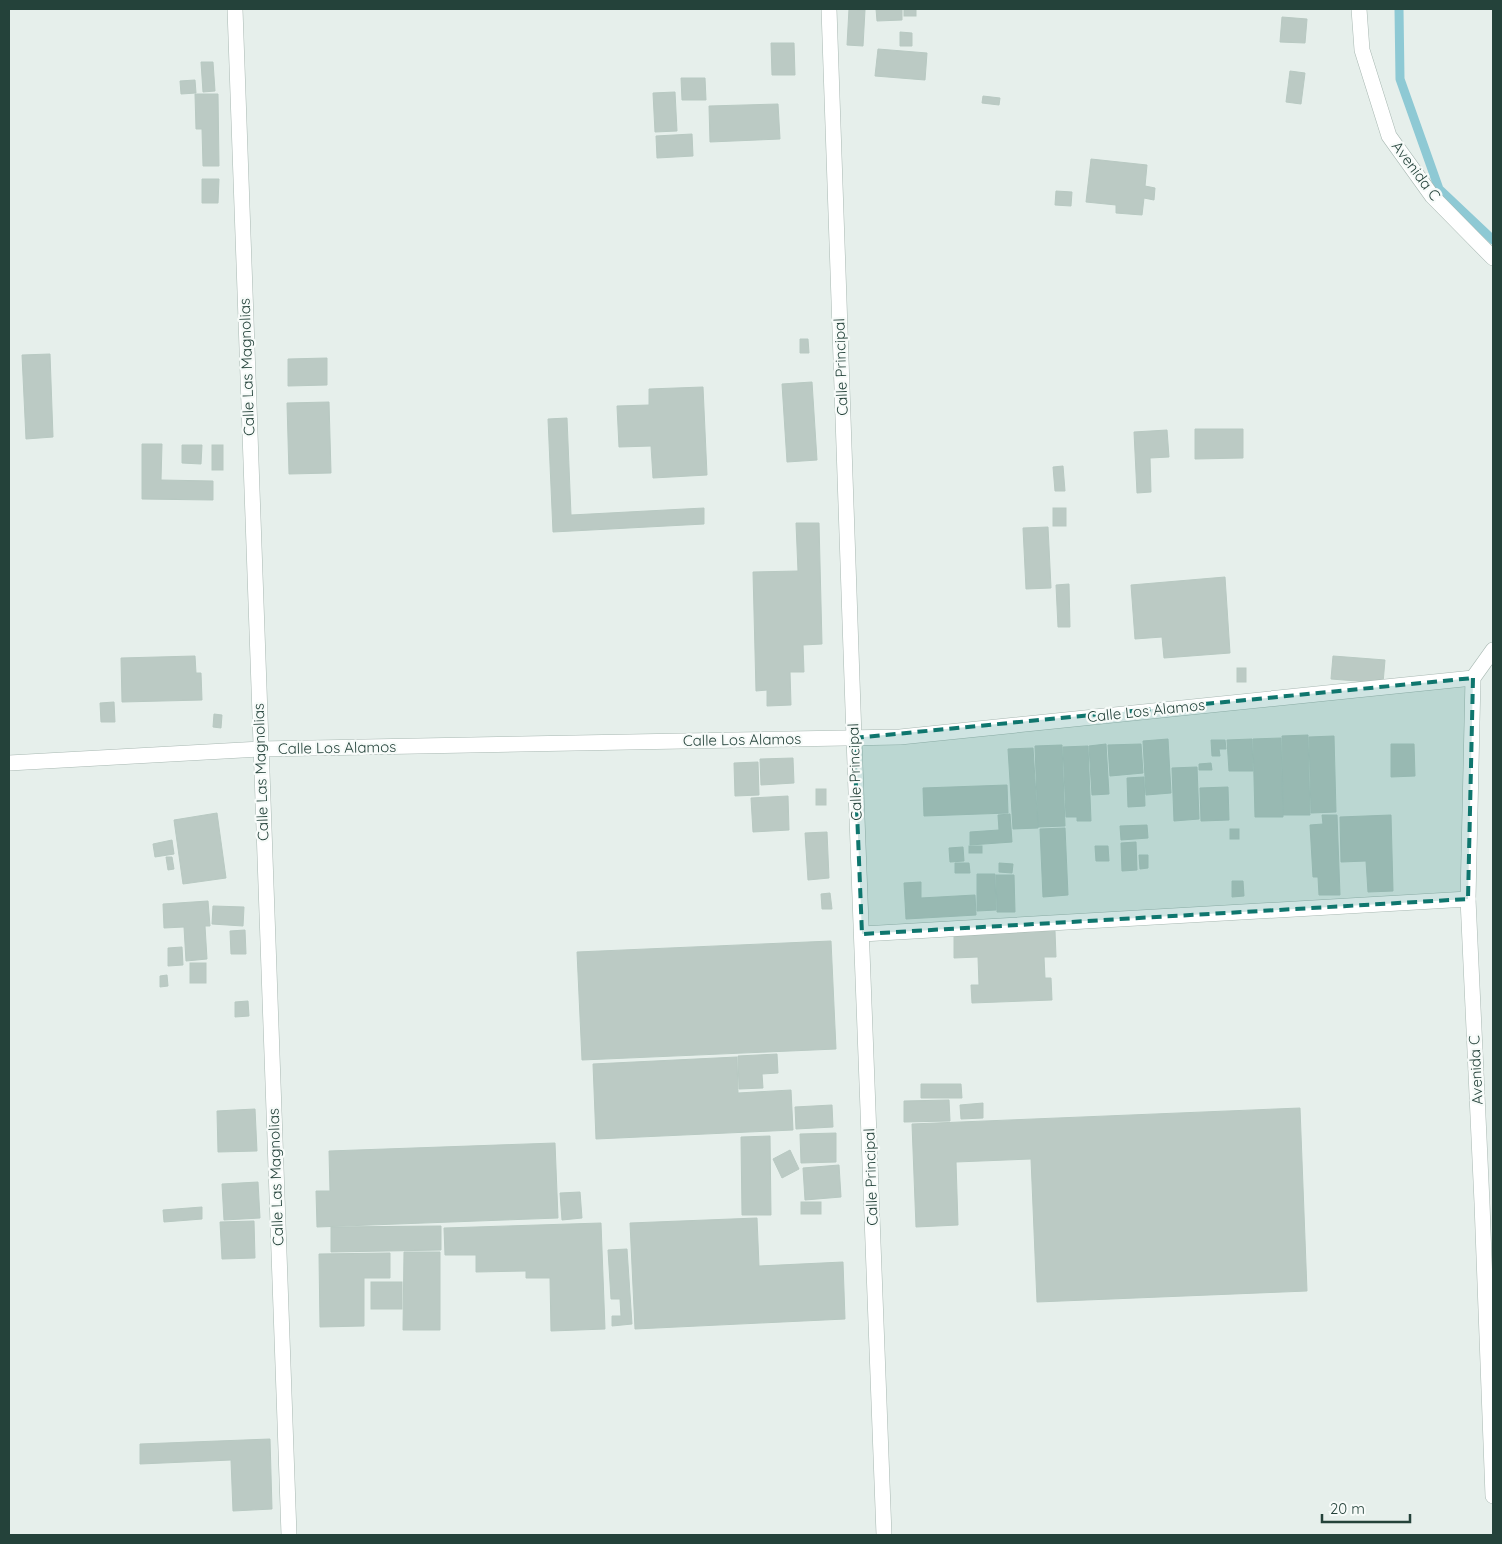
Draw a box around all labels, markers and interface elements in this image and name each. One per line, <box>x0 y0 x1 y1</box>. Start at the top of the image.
street label: Avenida C <box>1388 137 1445 204</box>
street label: Calle Las Magnolias <box>235 298 258 436</box>
street label: Calle Principal <box>829 318 852 416</box>
street label: Calle Los Alamos <box>1086 695 1206 726</box>
street label: Calle Las Magnolias <box>249 703 272 841</box>
street label: Calle Principal <box>843 723 866 821</box>
street label: Calle Los Alamos <box>683 729 801 750</box>
street label: Calle Los Alamos <box>278 737 396 758</box>
street label: Avenida C <box>1464 1035 1487 1105</box>
street label: Calle Las Magnolias <box>264 1108 287 1246</box>
street label: Calle Principal <box>859 1128 882 1226</box>
scale bar <box>1322 1492 1410 1524</box>
text: 20 m <box>1330 1499 1365 1518</box>

